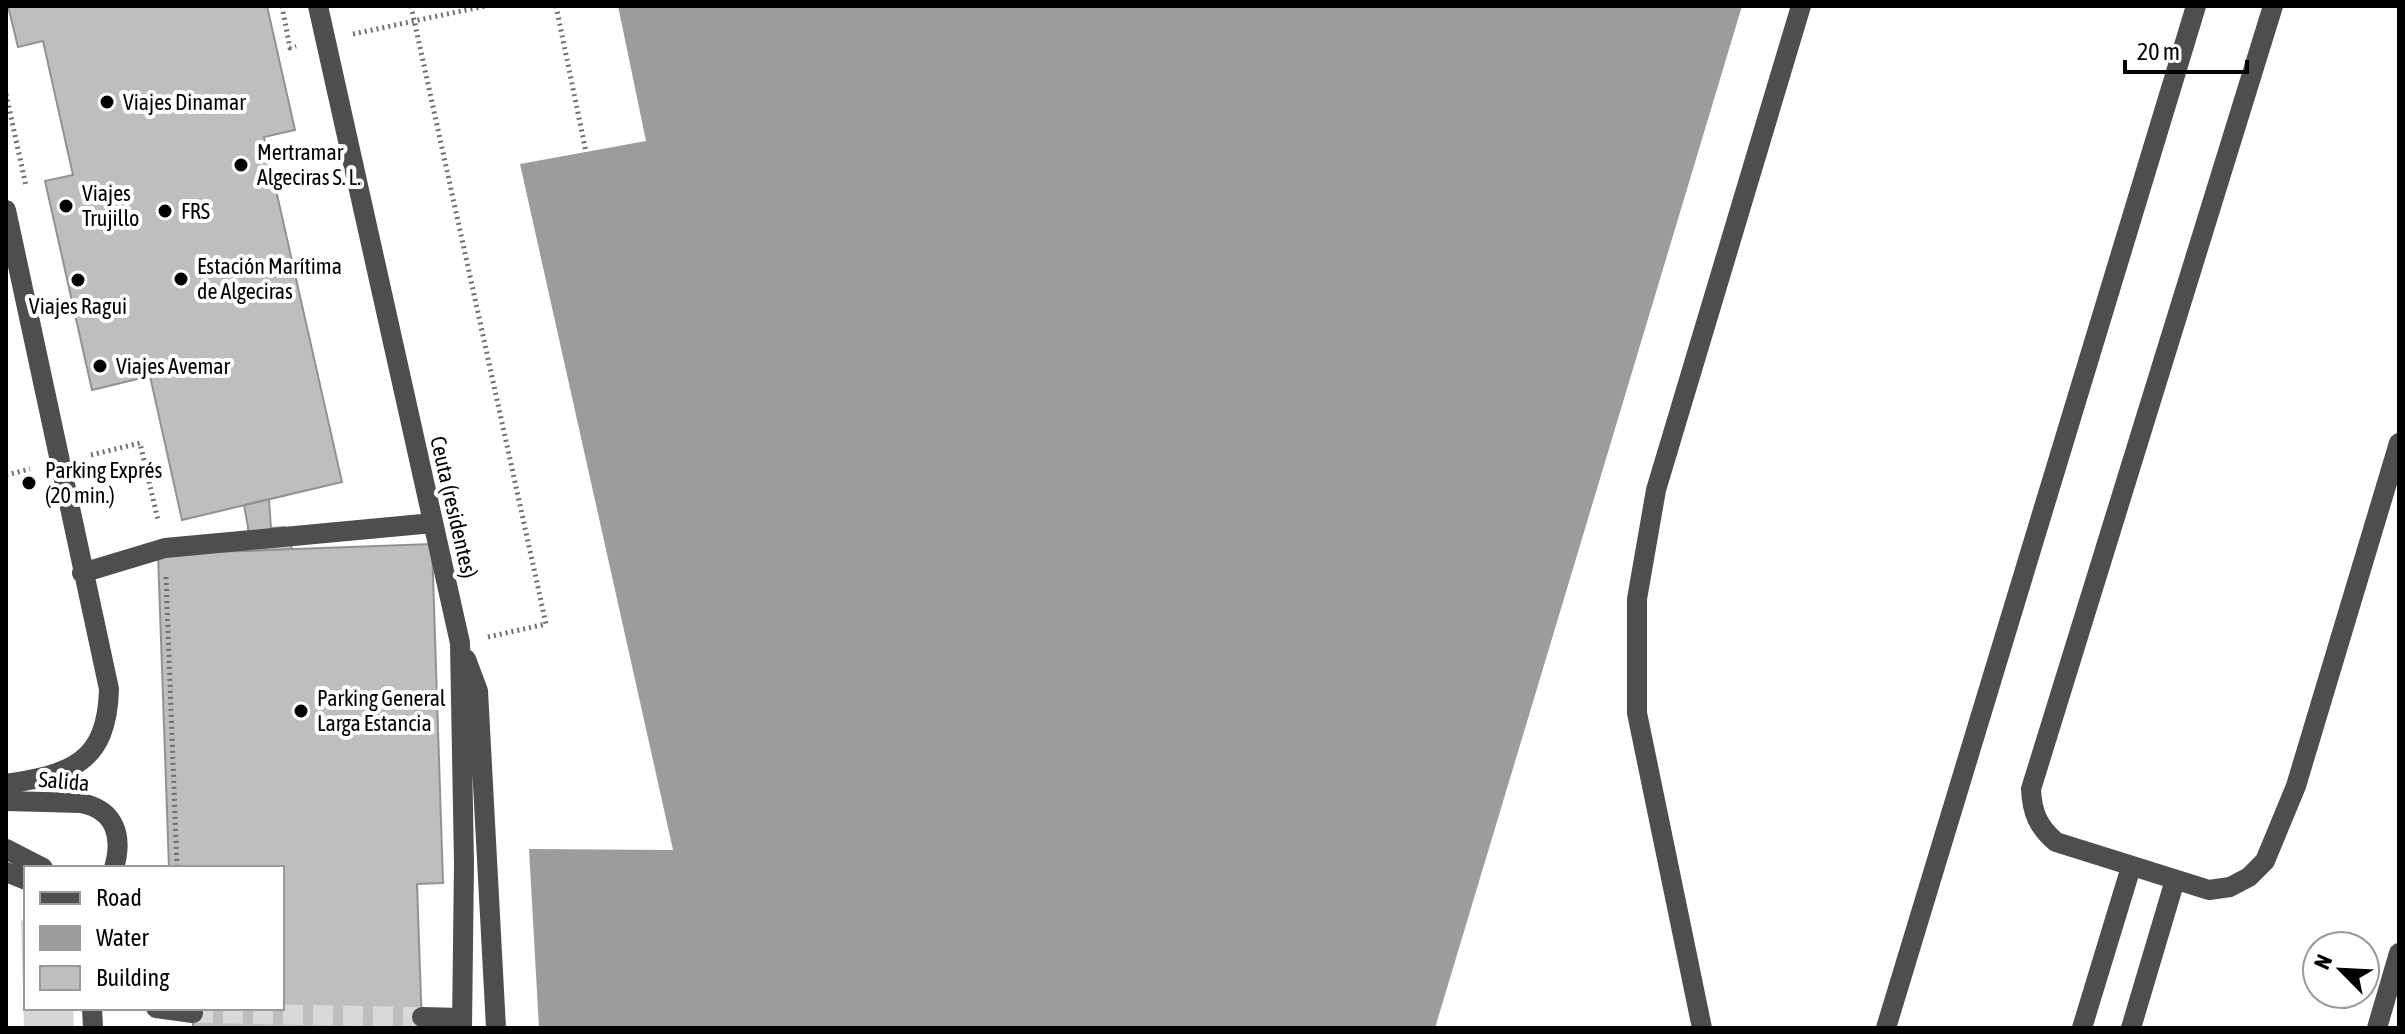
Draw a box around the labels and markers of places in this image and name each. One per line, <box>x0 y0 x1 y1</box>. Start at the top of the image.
place label: Viajes Dinamar <box>123 89 246 115</box>
marker: Viajes Dinamar <box>98 93 116 111</box>
place label: Mertramar Algeciras S. L. <box>257 139 361 190</box>
marker: Mertramar Algeciras S. L. <box>232 156 250 174</box>
place label: Viajes Trujillo <box>82 180 139 231</box>
marker: Viajes Trujillo <box>57 197 75 215</box>
place label: FRS <box>181 198 210 224</box>
marker: FRS <box>156 202 174 220</box>
place label: Estación Marítima de Algeciras <box>197 253 342 304</box>
marker: Estación Marítima de Algeciras <box>172 270 190 288</box>
marker: Viajes Ragui <box>69 271 87 289</box>
place label: Viajes Ragui <box>29 293 127 319</box>
place label: Viajes Avemar <box>116 353 231 379</box>
marker: Viajes Avemar <box>91 357 109 375</box>
place label: Parking Exprés (20 min.) <box>45 457 162 508</box>
marker: Parking Exprés (20 min.) <box>20 474 38 492</box>
place label: Parking General Larga Estancia <box>317 685 446 736</box>
marker: Parking General Larga Estancia <box>292 702 310 720</box>

